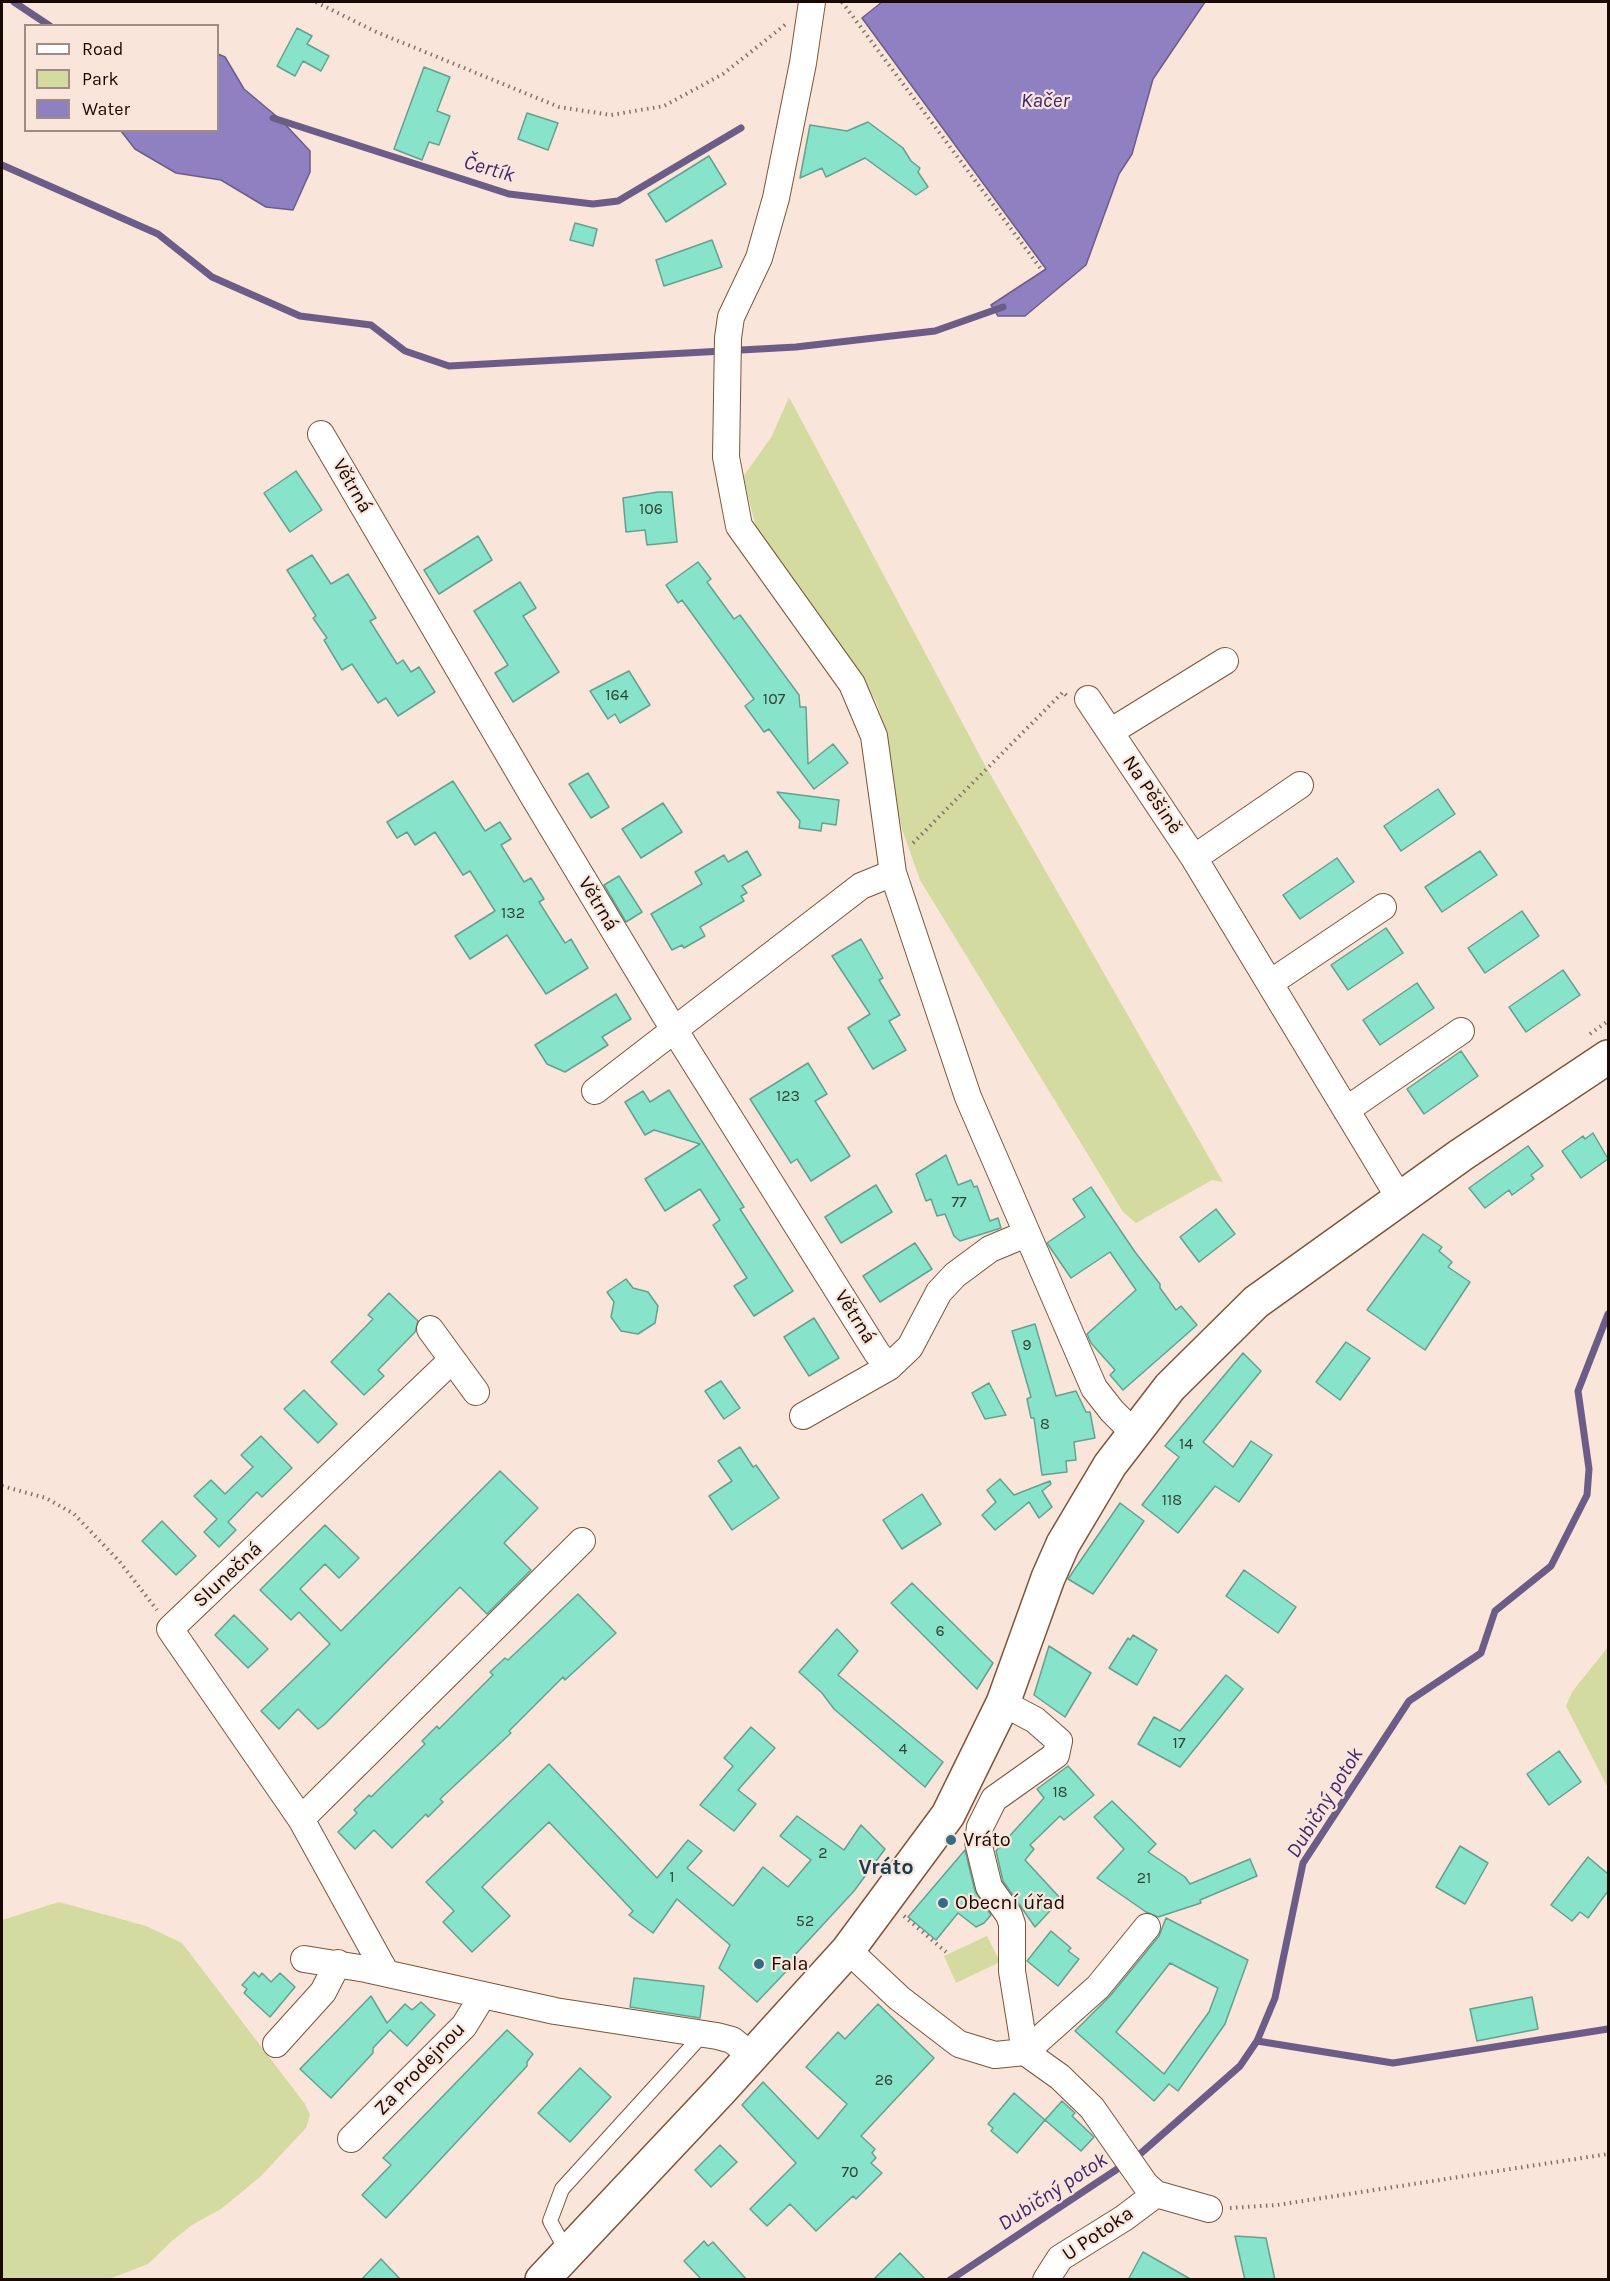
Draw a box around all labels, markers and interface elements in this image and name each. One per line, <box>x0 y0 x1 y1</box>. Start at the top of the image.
legend <box>24 24 219 132</box>
text: Road <box>82 38 123 60</box>
text: Park <box>82 68 119 90</box>
water label: Kačer <box>1021 88 1069 114</box>
text: Water <box>82 98 130 120</box>
water label: Čertík <box>461 150 517 188</box>
street label: Větrná <box>327 455 377 517</box>
house number: 106 <box>639 499 663 519</box>
house number: 164 <box>605 685 629 705</box>
house number: 107 <box>763 689 785 709</box>
street label: Na Pěšině <box>1117 751 1187 839</box>
street label: Větrná <box>573 873 623 935</box>
house number: 132 <box>501 903 525 923</box>
house number: 123 <box>776 1086 800 1106</box>
house number: 77 <box>951 1192 967 1212</box>
street label: Větrná <box>829 1286 881 1348</box>
house number: 9 <box>1022 1335 1032 1355</box>
house number: 8 <box>1040 1414 1050 1434</box>
house number: 14 <box>1179 1434 1193 1454</box>
house number: 118 <box>1162 1490 1182 1510</box>
street label: Slunečná <box>189 1537 267 1613</box>
house number: 6 <box>935 1621 945 1641</box>
house number: 17 <box>1173 1733 1185 1753</box>
house number: 4 <box>899 1739 907 1759</box>
water label: Dubičný potok <box>1281 1743 1369 1863</box>
house number: 18 <box>1052 1782 1068 1802</box>
place label: Vráto <box>963 1828 1011 1852</box>
marker: Vráto <box>944 1833 958 1847</box>
house number: 2 <box>818 1843 828 1863</box>
district label: Vráto <box>858 1855 914 1881</box>
house number: 1 <box>669 1867 675 1887</box>
house number: 21 <box>1137 1868 1151 1888</box>
place label: Obecní úřad <box>955 1891 1065 1915</box>
marker: Obecní úřad <box>936 1896 950 1910</box>
house number: 52 <box>796 1911 814 1931</box>
place label: Fala <box>771 1952 809 1976</box>
marker: Fala <box>752 1957 766 1971</box>
street label: Za Prodejnou <box>370 2017 470 2121</box>
house number: 26 <box>875 2070 893 2090</box>
water label: Dubičný potok <box>994 2147 1112 2237</box>
house number: 70 <box>841 2162 859 2182</box>
street label: U Potoka <box>1058 2202 1138 2266</box>

